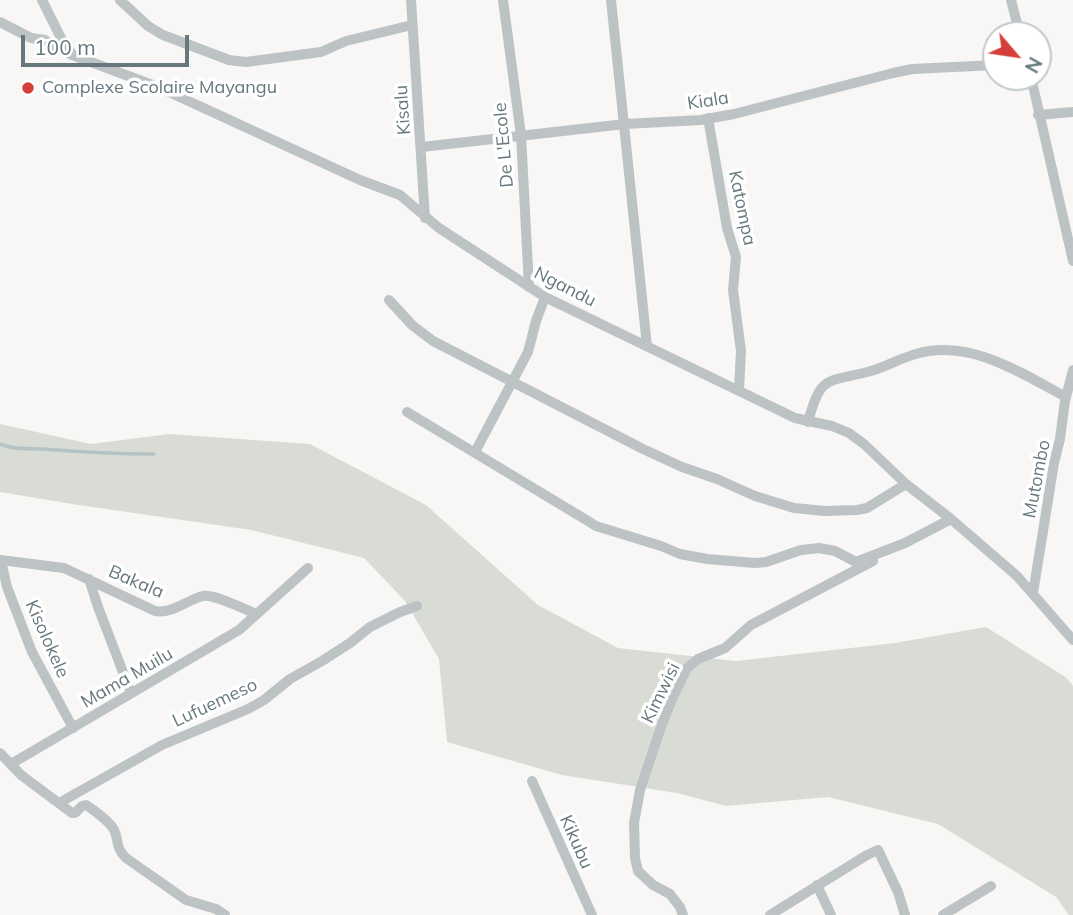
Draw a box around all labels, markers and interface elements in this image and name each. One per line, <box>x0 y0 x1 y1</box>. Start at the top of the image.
scale bar <box>24 21 192 65</box>
north arrow <box>982 21 1052 91</box>
text: 100 m <box>34 34 96 60</box>
text: N <box>1020 53 1048 77</box>
place label: Complexe Scolaire Mayangu <box>42 77 277 99</box>
marker: Complexe Scolaire Mayangu <box>20 80 36 96</box>
street label: Kisalu <box>390 84 416 136</box>
street label: Kiala <box>686 87 730 115</box>
street label: De L'Ecole <box>490 102 518 188</box>
street label: Katompa <box>724 169 760 247</box>
street label: Ngandu <box>530 262 600 312</box>
street label: Mutombo <box>1019 438 1055 520</box>
street label: Bakala <box>105 561 167 603</box>
street label: Kisolokele <box>20 597 74 681</box>
street label: Mama Muilu <box>77 643 177 713</box>
street label: Kimwisi <box>637 659 685 727</box>
street label: Lufuemeso <box>169 674 261 732</box>
street label: Kikubu <box>555 812 597 872</box>

